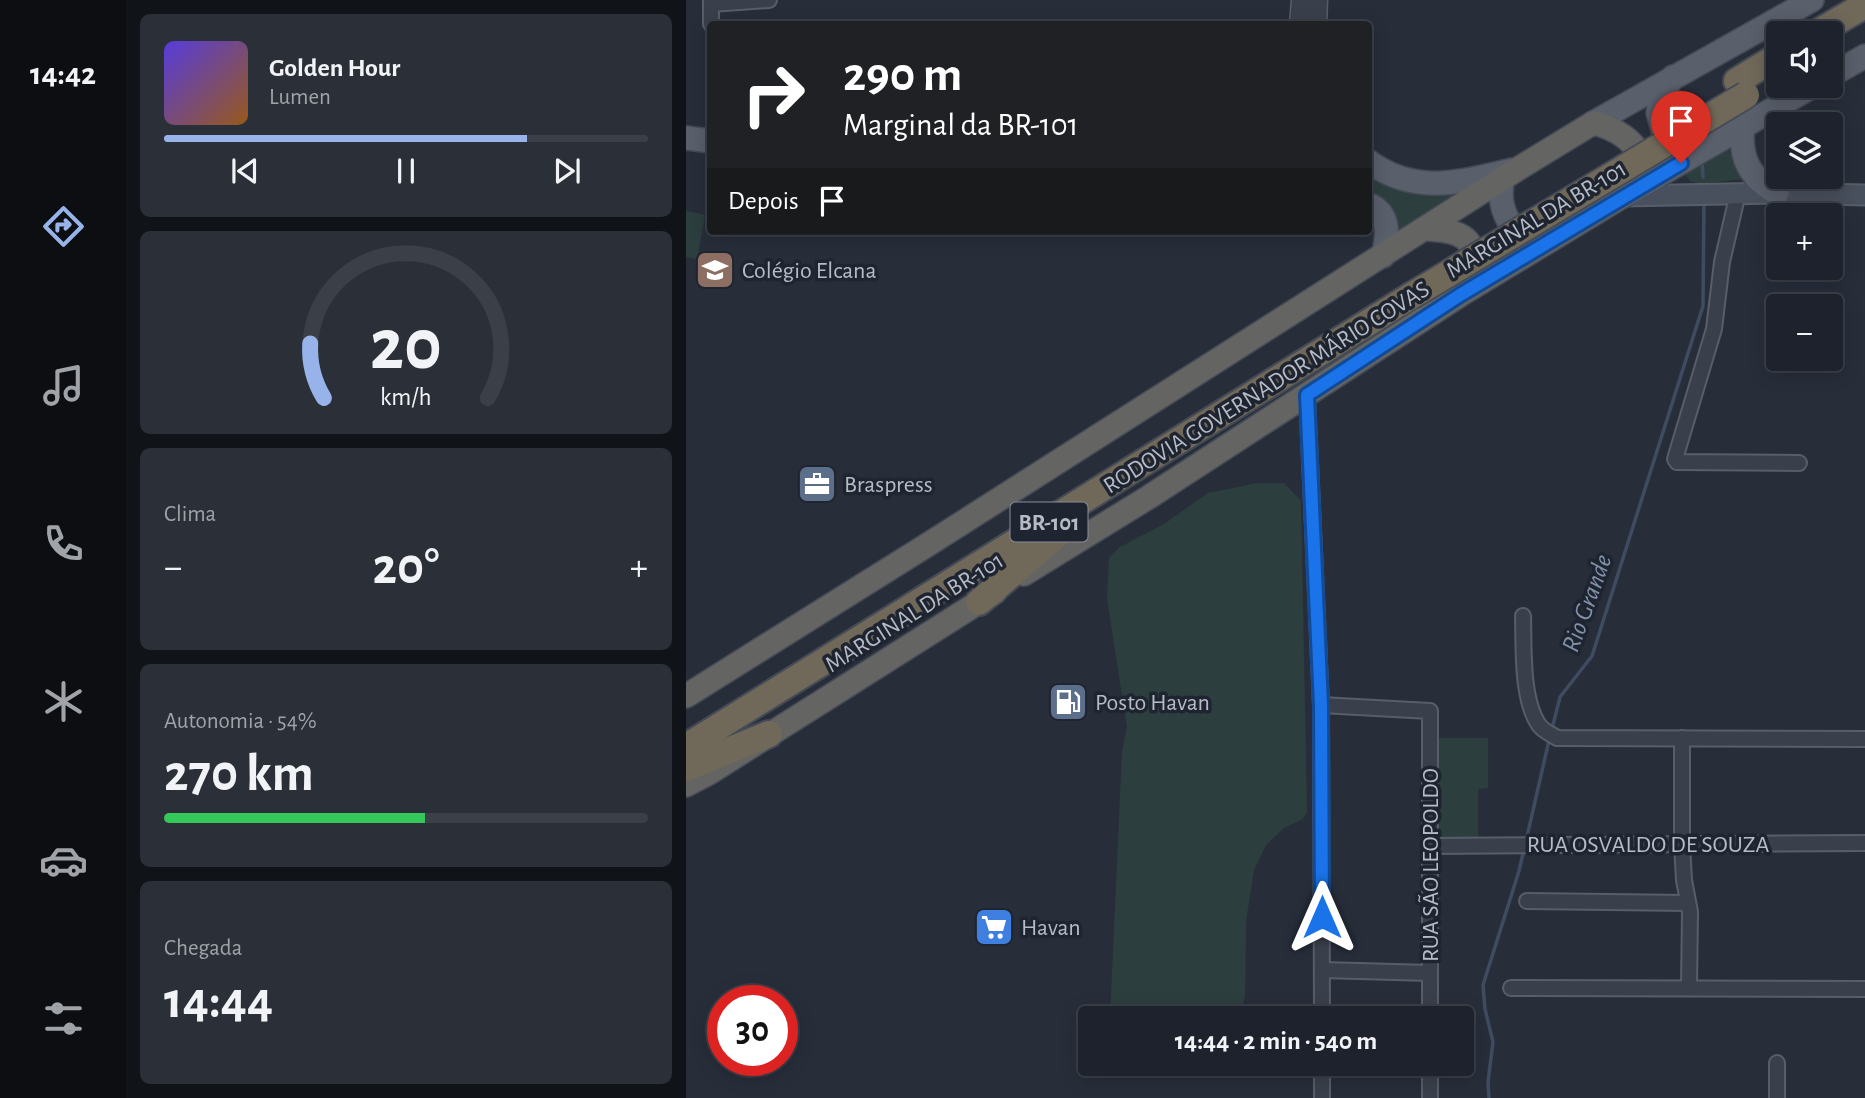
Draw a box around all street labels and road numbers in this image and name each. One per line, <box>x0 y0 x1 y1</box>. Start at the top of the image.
street label: MARGINAL DA BR-101 <box>1442 157 1631 283</box>
street label: RODOVIA GOVERNADOR MÁRIO COVAS <box>1098 275 1434 499</box>
road number: BR-101 <box>1010 502 1088 542</box>
street label: MARGINAL DA BR-101 <box>821 548 1008 677</box>
street label: RUA SÃO LEOPOLDO <box>1417 768 1443 962</box>
street label: RUA OSVALDO DE SOUZA <box>1527 833 1769 857</box>

